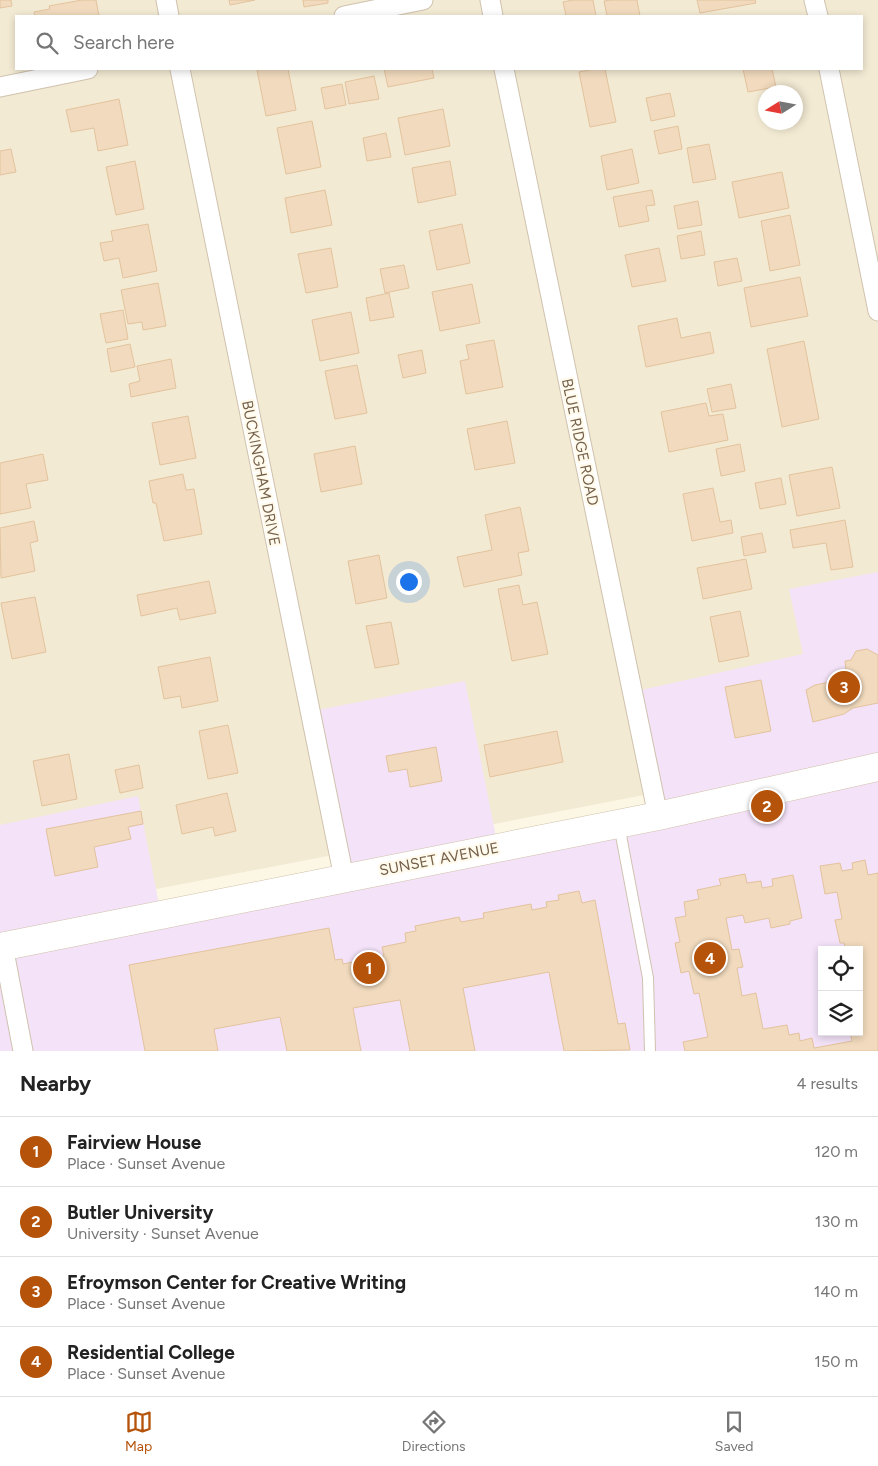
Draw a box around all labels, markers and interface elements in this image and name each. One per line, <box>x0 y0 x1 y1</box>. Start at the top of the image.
search box <box>15 15 863 70</box>
icon: search <box>33 29 61 57</box>
text: Search here <box>73 31 175 54</box>
north arrow <box>758 85 803 130</box>
street label: BLUE RIDGE ROAD <box>558 377 602 507</box>
street label: BUCKINGHAM DRIVE <box>238 399 284 547</box>
your location <box>396 569 422 595</box>
pin: 3 <box>828 668 860 706</box>
pin: 2 <box>751 787 783 825</box>
street label: SUNSET AVENUE <box>378 839 500 879</box>
pin: 4 <box>694 939 726 977</box>
map controls <box>818 946 863 1036</box>
button: locate <box>818 946 863 991</box>
pin: 1 <box>353 949 385 987</box>
button: layers <box>818 991 863 1036</box>
text: Nearby <box>20 1071 91 1096</box>
text: 4 results <box>797 1074 858 1093</box>
text: Fairview House <box>67 1131 201 1154</box>
text: 1 <box>33 1142 39 1161</box>
text: 120 m <box>815 1142 858 1161</box>
text: Place · Sunset Avenue <box>67 1154 225 1173</box>
text: Butler University <box>67 1201 214 1224</box>
text: 2 <box>31 1212 41 1231</box>
text: 130 m <box>815 1212 858 1231</box>
text: University · Sunset Avenue <box>67 1224 259 1243</box>
text: Efroymson Center for Creative Writing <box>67 1271 406 1294</box>
text: 3 <box>32 1282 40 1301</box>
text: 140 m <box>814 1282 858 1301</box>
text: Place · Sunset Avenue <box>67 1294 225 1313</box>
text: Residential College <box>67 1341 235 1364</box>
text: 4 <box>31 1352 41 1371</box>
text: 150 m <box>814 1352 858 1371</box>
text: Place · Sunset Avenue <box>67 1364 225 1383</box>
tab: Map <box>125 1408 153 1455</box>
tab: Directions <box>402 1408 466 1455</box>
tab: Saved <box>715 1408 753 1455</box>

